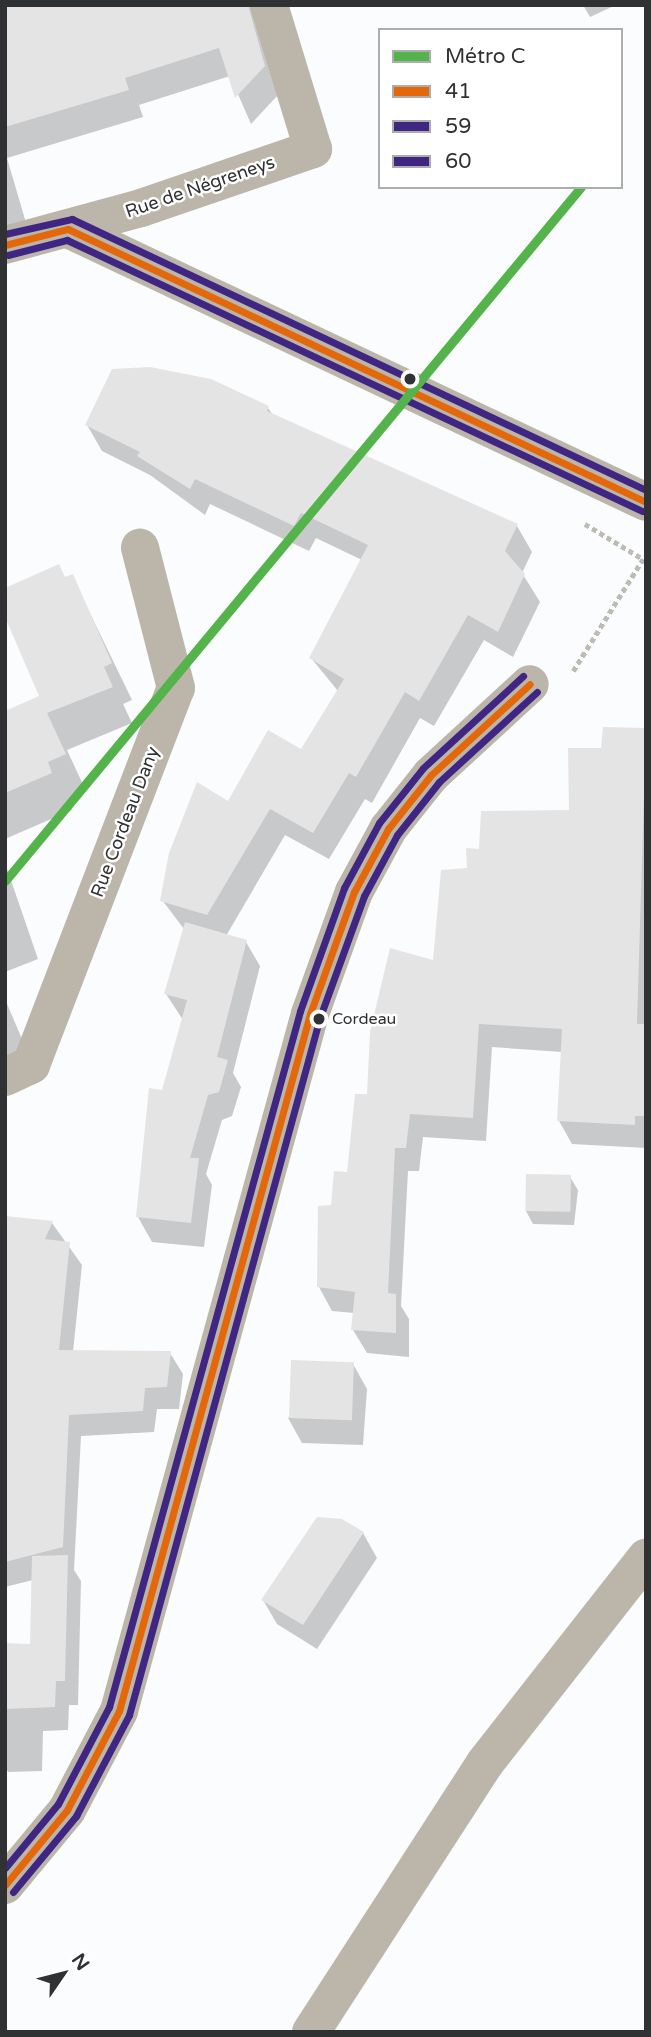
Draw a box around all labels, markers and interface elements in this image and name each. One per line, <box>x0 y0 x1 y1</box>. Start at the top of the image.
legend <box>378 28 623 189</box>
text: Métro C <box>445 44 525 69</box>
text: 41 <box>445 79 471 104</box>
text: 59 <box>445 114 471 139</box>
text: 60 <box>445 149 471 174</box>
street label: Rue de Négreneys <box>122 151 278 223</box>
unlabelled marker <box>403 372 417 386</box>
street label: Rue Cordeau Dany <box>86 744 164 900</box>
place label: Cordeau <box>332 1009 396 1029</box>
marker: Cordeau <box>312 1012 326 1026</box>
north arrow <box>28 1939 98 2009</box>
text: N <box>67 1949 94 1975</box>

